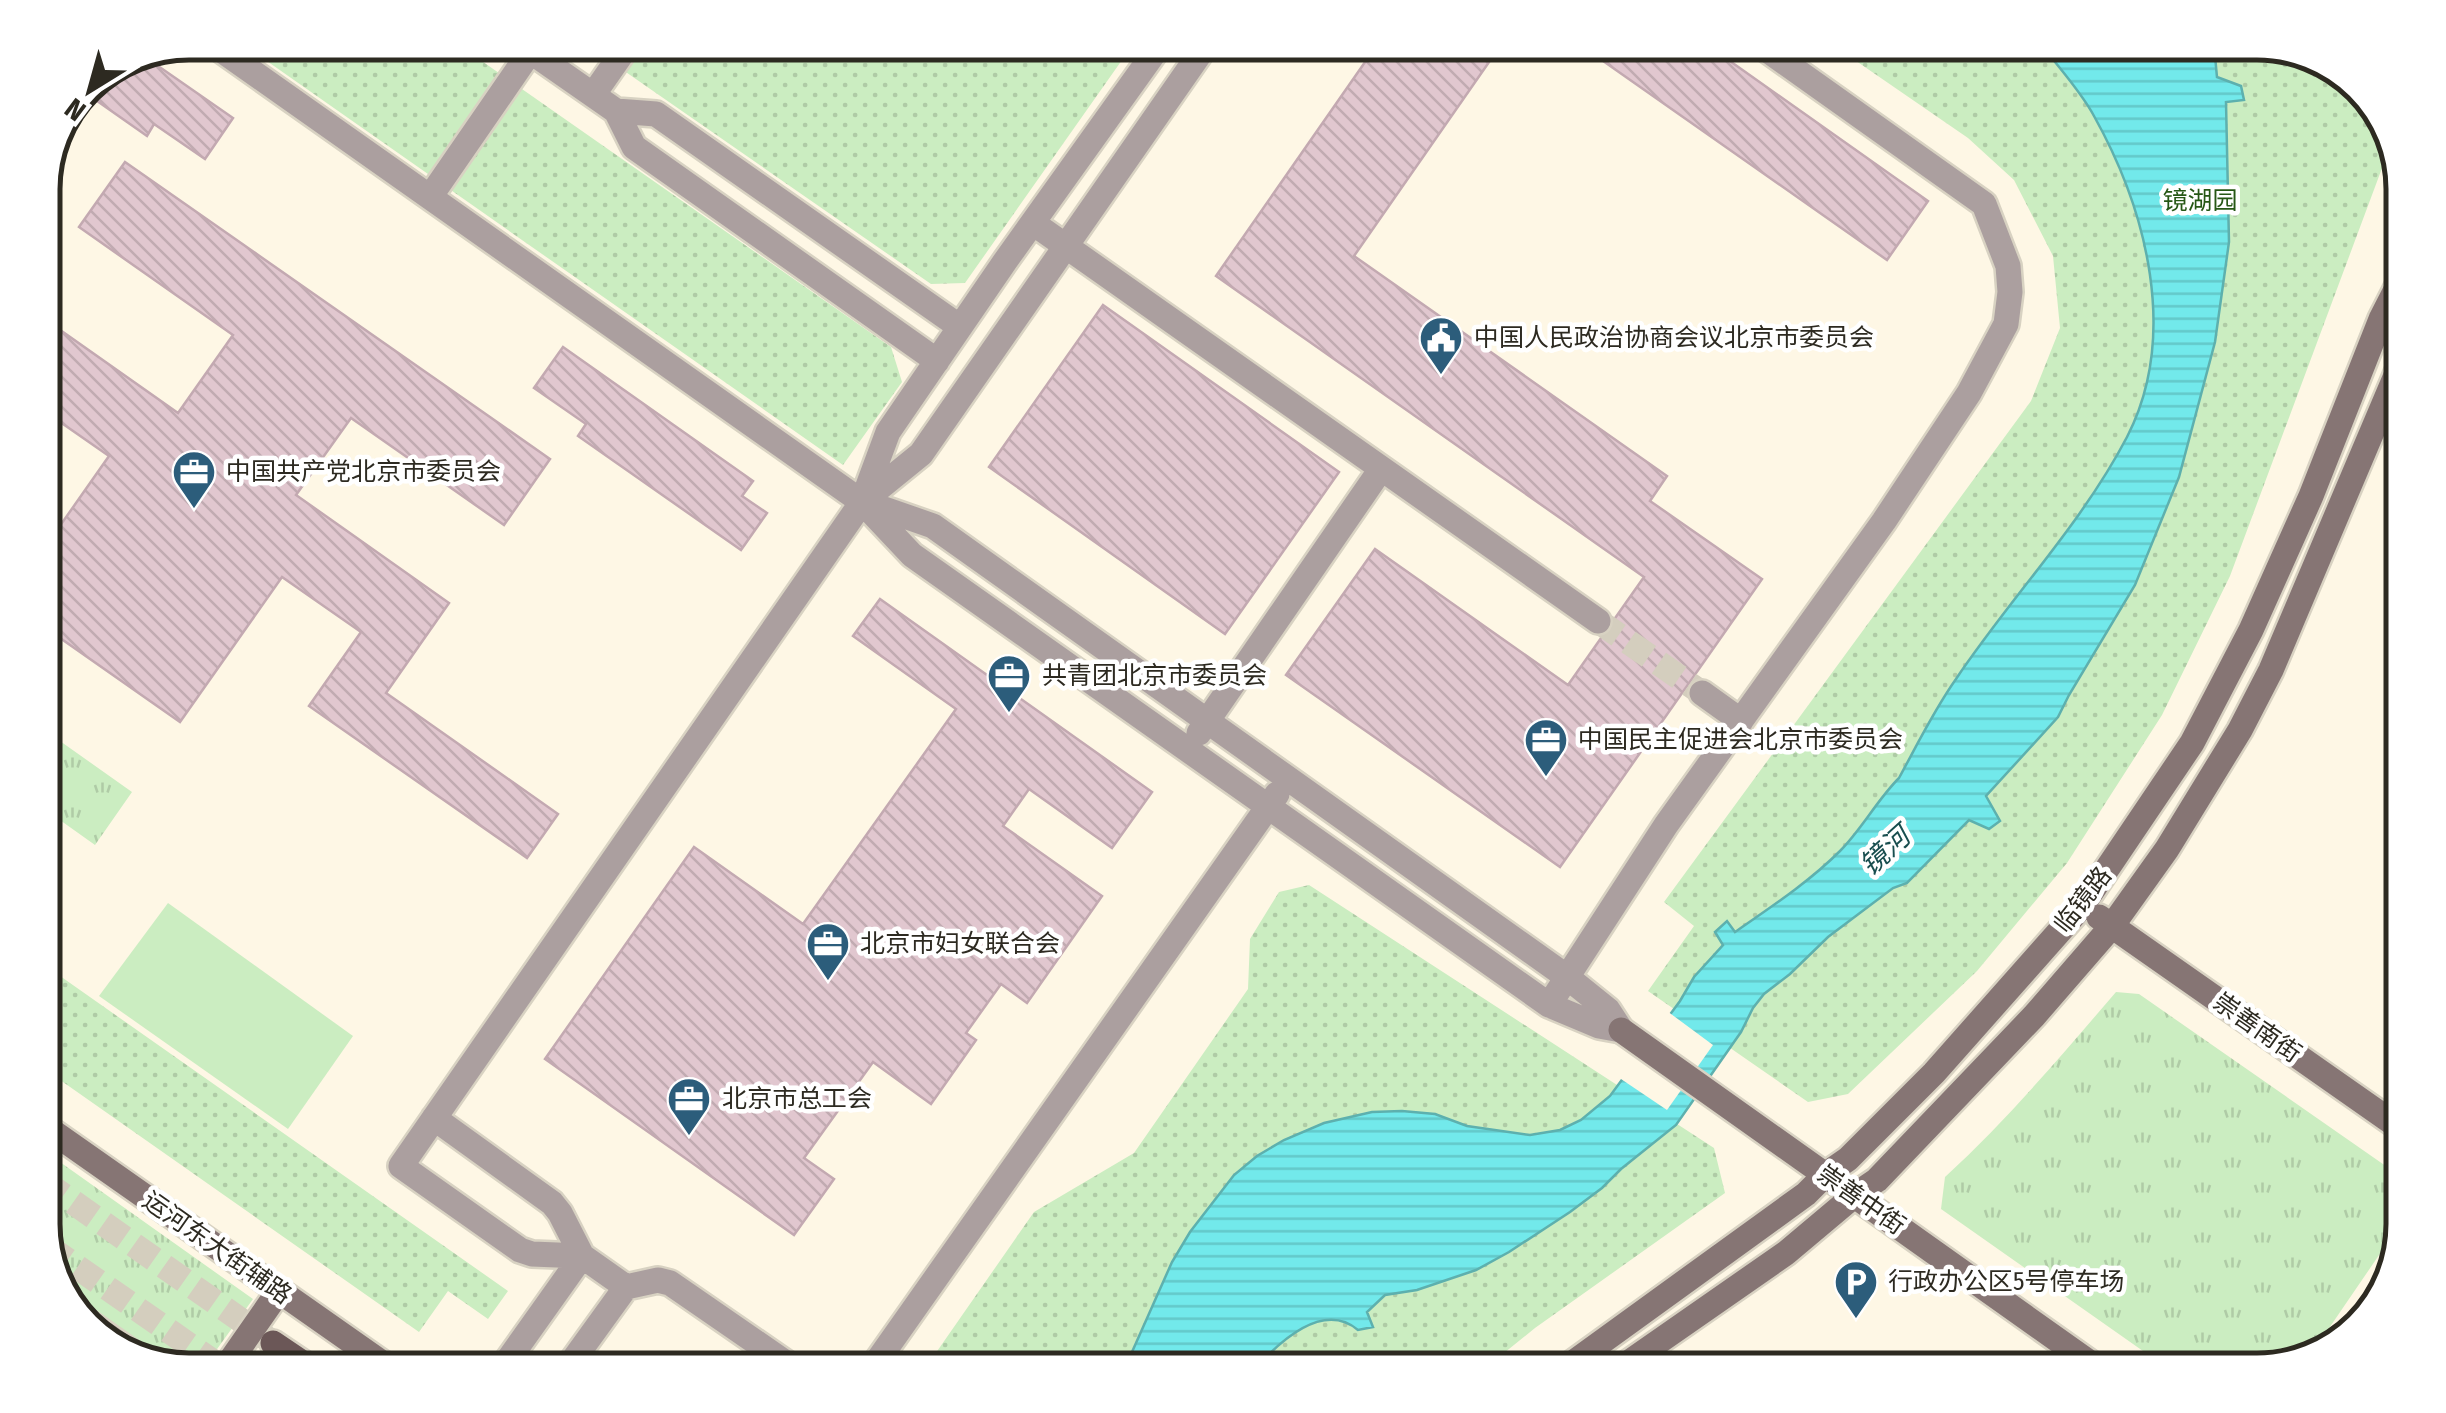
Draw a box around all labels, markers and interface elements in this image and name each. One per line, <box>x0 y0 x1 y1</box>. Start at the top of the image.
north arrow <box>40 40 140 140</box>
text: N <box>59 91 92 128</box>
park label: 镜湖园 <box>2162 186 2238 216</box>
public building icon: 中国人民政治协商会议北京市委员会 <box>1418 315 1464 376</box>
place label: 中国人民政治协商会议北京市委员会 <box>1474 323 1874 353</box>
office icon: 中国共产党北京市委员会 <box>171 449 217 510</box>
place label: 中国共产党北京市委员会 <box>226 457 501 487</box>
office icon: 共青团北京市委员会 <box>986 653 1032 714</box>
place label: 共青团北京市委员会 <box>1042 661 1267 691</box>
office icon: 中国民主促进会北京市委员会 <box>1523 717 1569 778</box>
place label: 中国民主促进会北京市委员会 <box>1578 725 1903 755</box>
water label: 镜河 <box>1853 817 1921 882</box>
street label: 临镜路 <box>2048 861 2118 939</box>
office icon: 北京市妇女联合会 <box>805 921 851 982</box>
place label: 北京市妇女联合会 <box>860 929 1060 959</box>
street label: 崇善南街 <box>2207 987 2307 1069</box>
office icon: 北京市总工会 <box>666 1076 712 1137</box>
place label: 北京市总工会 <box>722 1084 872 1114</box>
street label: 崇善中街 <box>1811 1159 1911 1241</box>
street label: 运河东大街辅路 <box>137 1186 297 1310</box>
parking icon: 行政办公区5号停车场 <box>1833 1259 1879 1320</box>
place label: 行政办公区5号停车场 <box>1888 1267 2124 1297</box>

